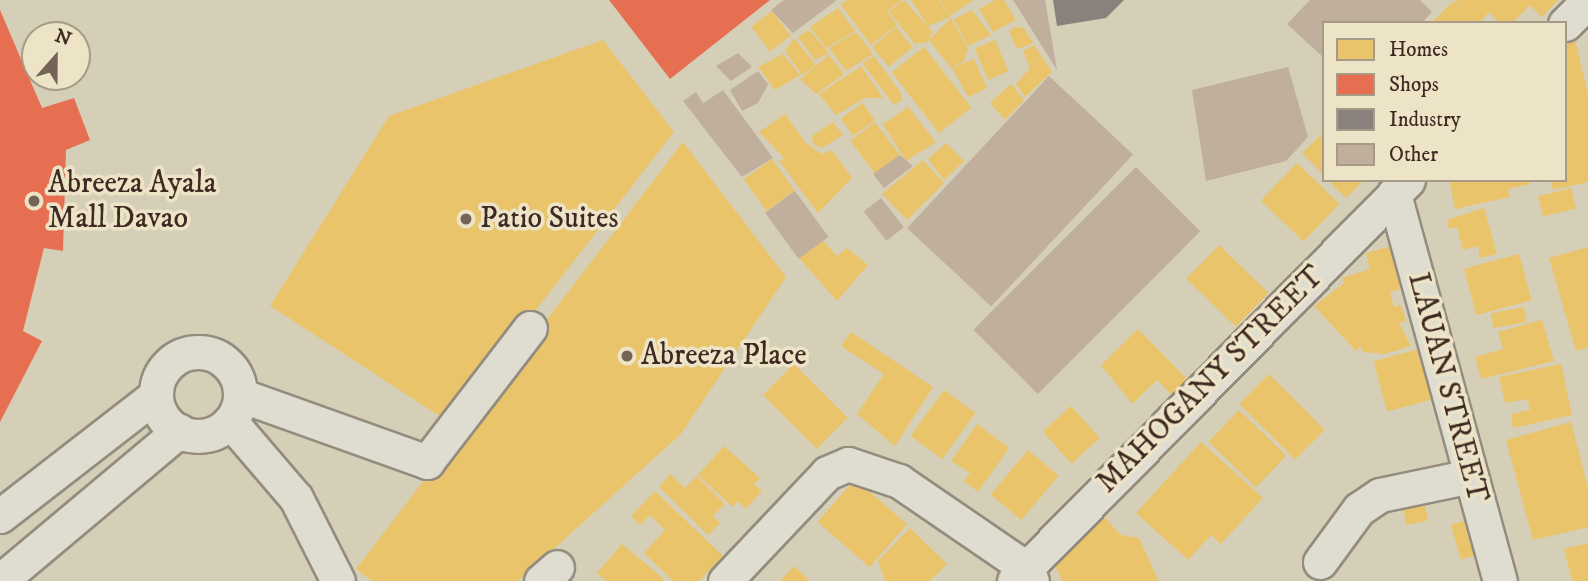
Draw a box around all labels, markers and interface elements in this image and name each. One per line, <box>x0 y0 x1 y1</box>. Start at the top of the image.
north arrow <box>21 21 91 91</box>
legend <box>1322 21 1567 182</box>
text: N <box>52 24 74 51</box>
text: Homes <box>1389 37 1448 63</box>
text: Shops <box>1389 72 1439 98</box>
text: Industry <box>1389 107 1461 133</box>
text: Other <box>1389 142 1438 168</box>
place label: Abreeza Ayala Mall Davao <box>48 166 216 236</box>
marker: Abreeza Ayala Mall Davao <box>26 193 42 209</box>
place label: Patio Suites <box>480 201 618 237</box>
marker: Patio Suites <box>458 211 474 227</box>
street label: MAHOGANY STREET <box>1090 259 1332 501</box>
street label: LAUAN STREET <box>1399 269 1495 507</box>
place label: Abreeza Place <box>641 338 807 374</box>
marker: Abreeza Place <box>619 348 635 364</box>

